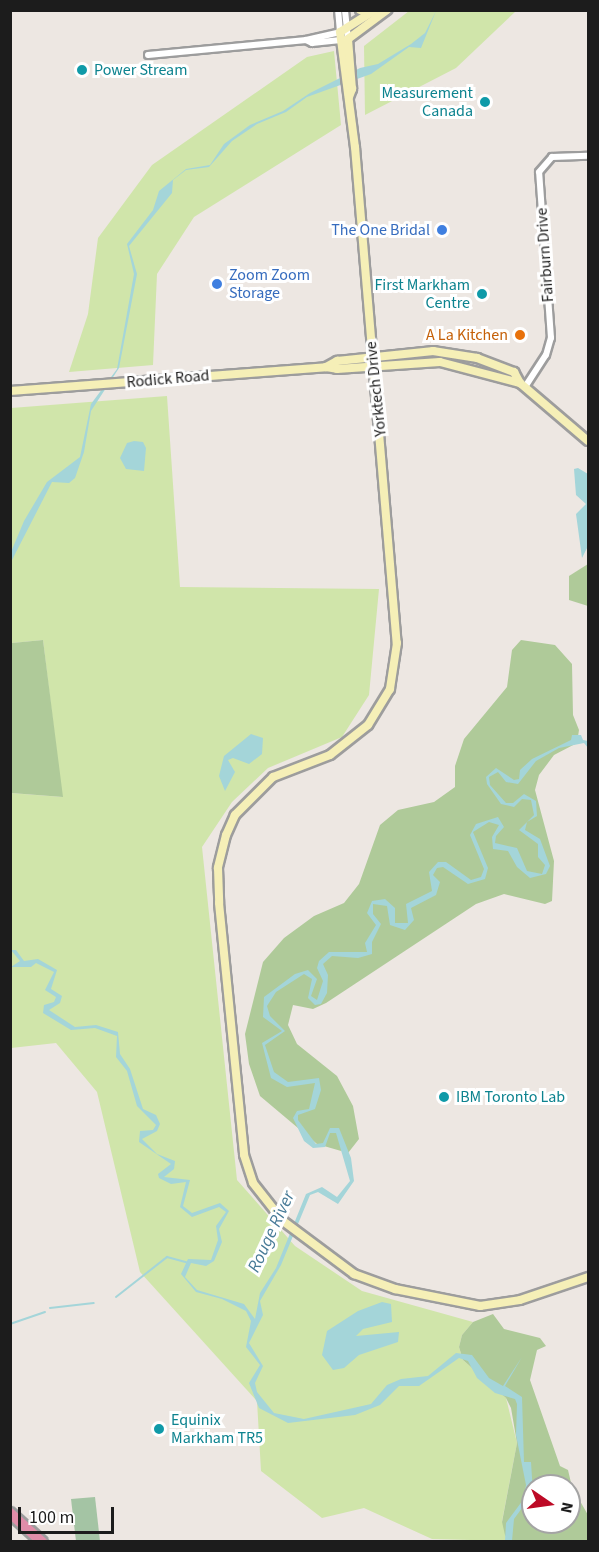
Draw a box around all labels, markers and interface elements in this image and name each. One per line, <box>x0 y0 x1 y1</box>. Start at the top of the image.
place label: Power Stream <box>94 60 187 80</box>
marker: Power Stream <box>75 63 89 77</box>
place label: Measurement Canada <box>381 83 473 121</box>
marker: Measurement Canada <box>478 95 492 109</box>
street label: Fairburn Drive <box>532 207 558 303</box>
place label: The One Bridal <box>331 220 430 240</box>
marker: The One Bridal <box>435 223 449 237</box>
place label: Zoom Zoom Storage <box>229 265 310 303</box>
place label: First Markham Centre <box>374 275 470 313</box>
marker: Zoom Zoom Storage <box>210 277 224 291</box>
marker: First Markham Centre <box>475 287 489 301</box>
place label: A La Kitchen <box>426 325 508 345</box>
marker: A La Kitchen <box>513 328 527 342</box>
street label: Yorktech Drive <box>361 340 391 438</box>
street label: Rodick Road <box>126 366 210 392</box>
place label: IBM Toronto Lab <box>456 1087 565 1107</box>
marker: IBM Toronto Lab <box>437 1090 451 1104</box>
water label: Rouge River <box>244 1188 300 1276</box>
place label: Equinix Markham TR5 <box>171 1410 263 1448</box>
marker: Equinix Markham TR5 <box>152 1422 166 1436</box>
north arrow <box>521 1474 581 1534</box>
scale bar <box>21 1495 117 1533</box>
text: N <box>555 1500 579 1515</box>
text: 100 m <box>29 1505 74 1530</box>

